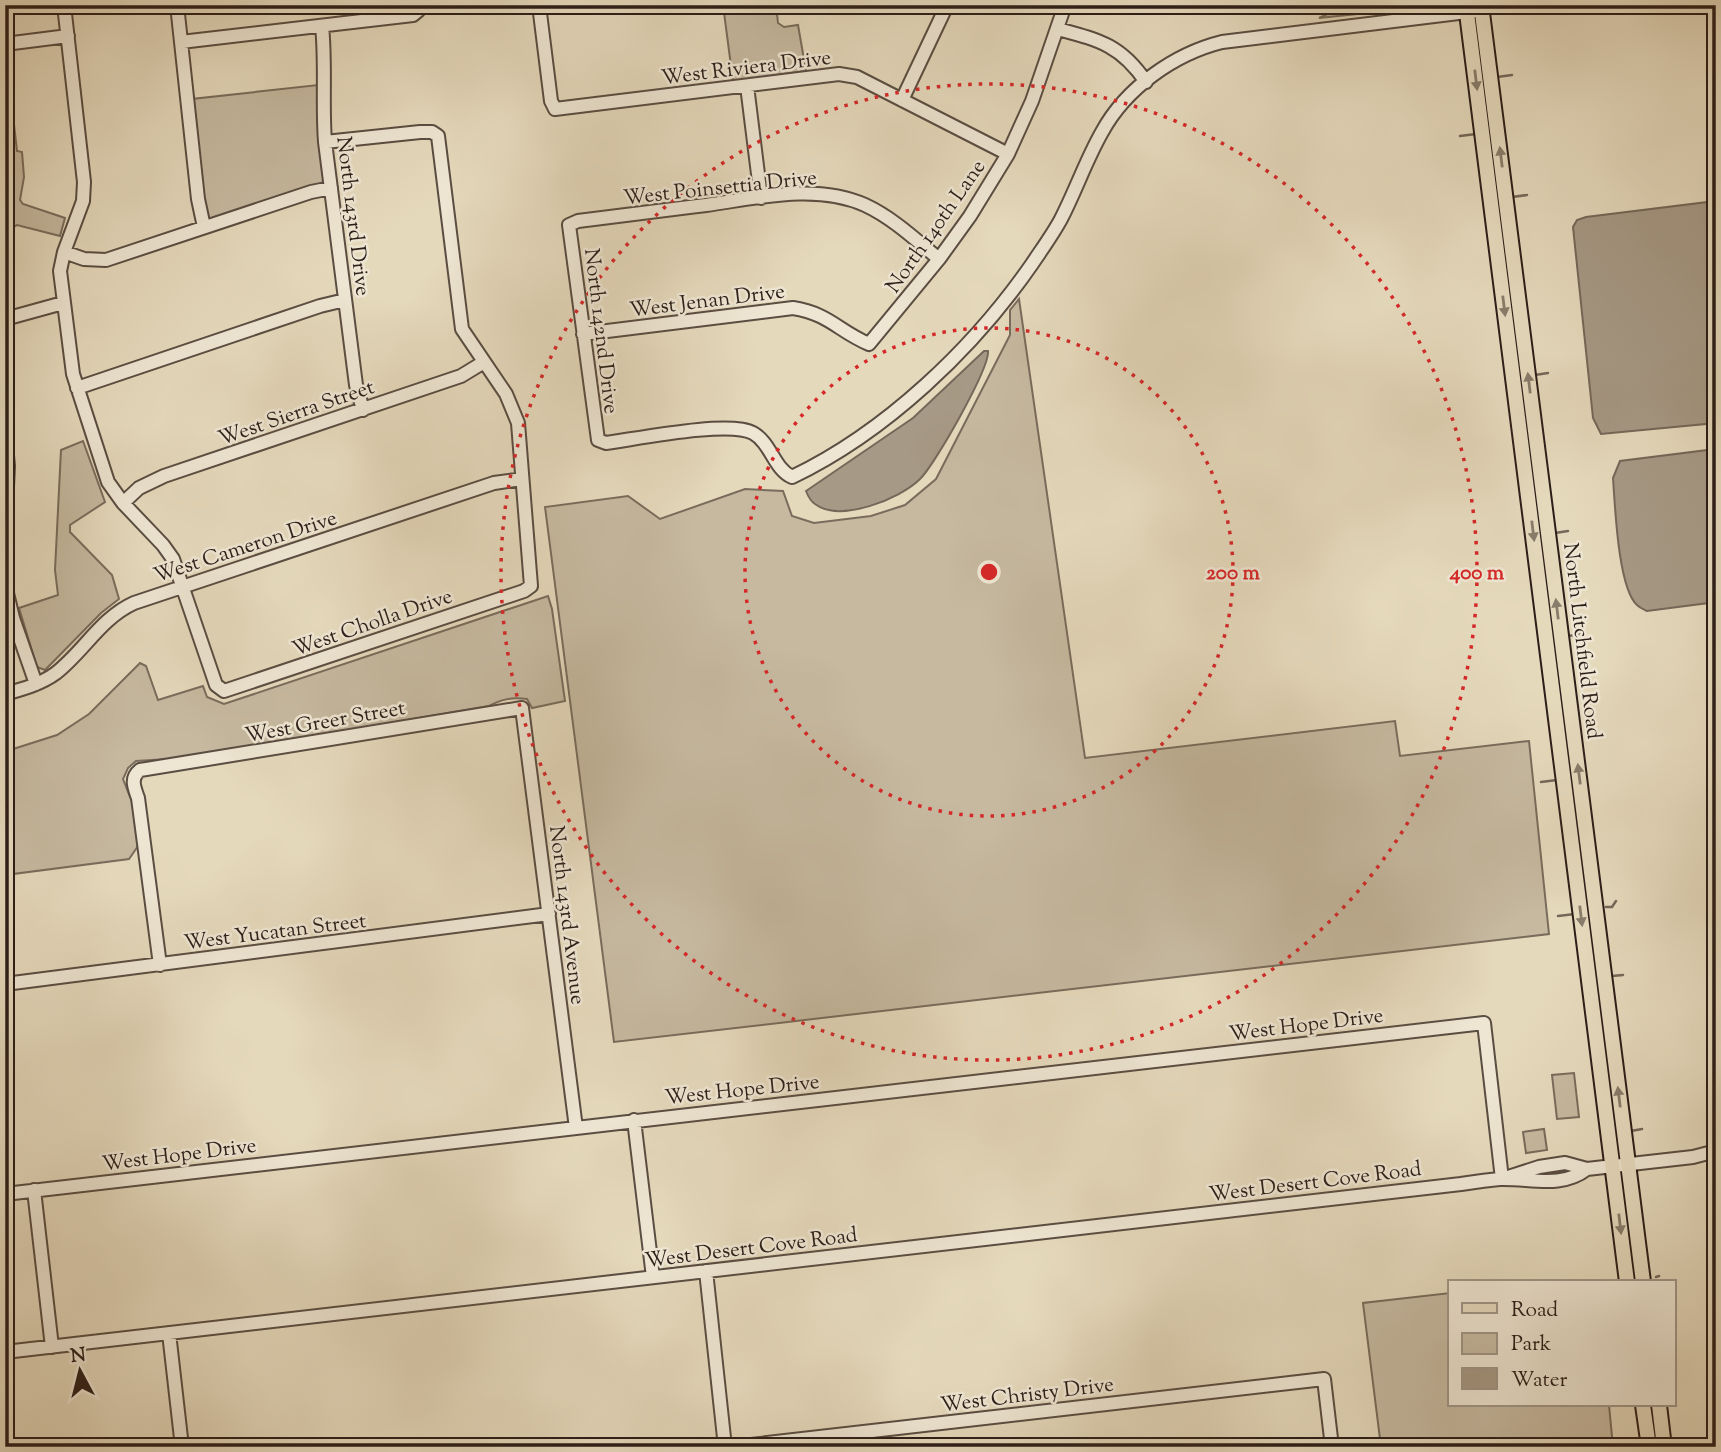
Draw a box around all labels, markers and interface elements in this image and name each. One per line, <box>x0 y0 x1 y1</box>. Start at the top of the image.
street label: West Riviera Drive <box>660 44 833 94</box>
one-way arrow <box>1470 69 1481 91</box>
street label: North 143rd Drive <box>327 135 377 298</box>
one-way arrow <box>1495 146 1506 168</box>
street label: North 140th Lane <box>879 154 994 300</box>
street label: West Poinsettia Drive <box>622 164 819 214</box>
street label: North 142nd Drive <box>575 247 625 416</box>
street label: West Jenan Drive <box>628 278 787 326</box>
one-way arrow <box>1499 295 1510 317</box>
one-way arrow <box>1524 372 1535 394</box>
street label: West Sierra Street <box>215 373 379 455</box>
street label: West Cameron Drive <box>150 504 341 592</box>
one-way arrow <box>1528 520 1539 542</box>
street label: North Litchfield Road <box>1554 541 1608 741</box>
text: 200 m <box>1206 559 1261 589</box>
text: 400 m <box>1449 559 1505 589</box>
centre of rings <box>977 560 1001 584</box>
street label: West Cholla Drive <box>288 582 457 665</box>
one-way arrow <box>1552 597 1563 619</box>
street label: West Greer Street <box>243 694 408 752</box>
one-way arrow <box>1573 763 1584 785</box>
street label: North 143rd Avenue <box>540 824 592 1007</box>
one-way arrow <box>1576 905 1587 927</box>
street label: West Yucatan Street <box>182 907 368 959</box>
street label: West Hope Drive <box>1227 1002 1385 1050</box>
street label: West Hope Drive <box>663 1068 821 1114</box>
one-way arrow <box>1614 1086 1625 1108</box>
street label: West Hope Drive <box>100 1132 258 1180</box>
street label: West Desert Cove Road <box>1207 1155 1423 1211</box>
one-way arrow <box>1615 1213 1626 1235</box>
street label: West Desert Cove Road <box>643 1221 859 1277</box>
legend <box>1448 1280 1676 1406</box>
text: Road <box>1511 1296 1558 1326</box>
text: Park <box>1511 1330 1552 1360</box>
north arrow <box>46 1336 116 1406</box>
text: N <box>69 1342 87 1371</box>
text: Water <box>1511 1366 1568 1396</box>
street label: West Christy Drive <box>939 1370 1116 1422</box>

